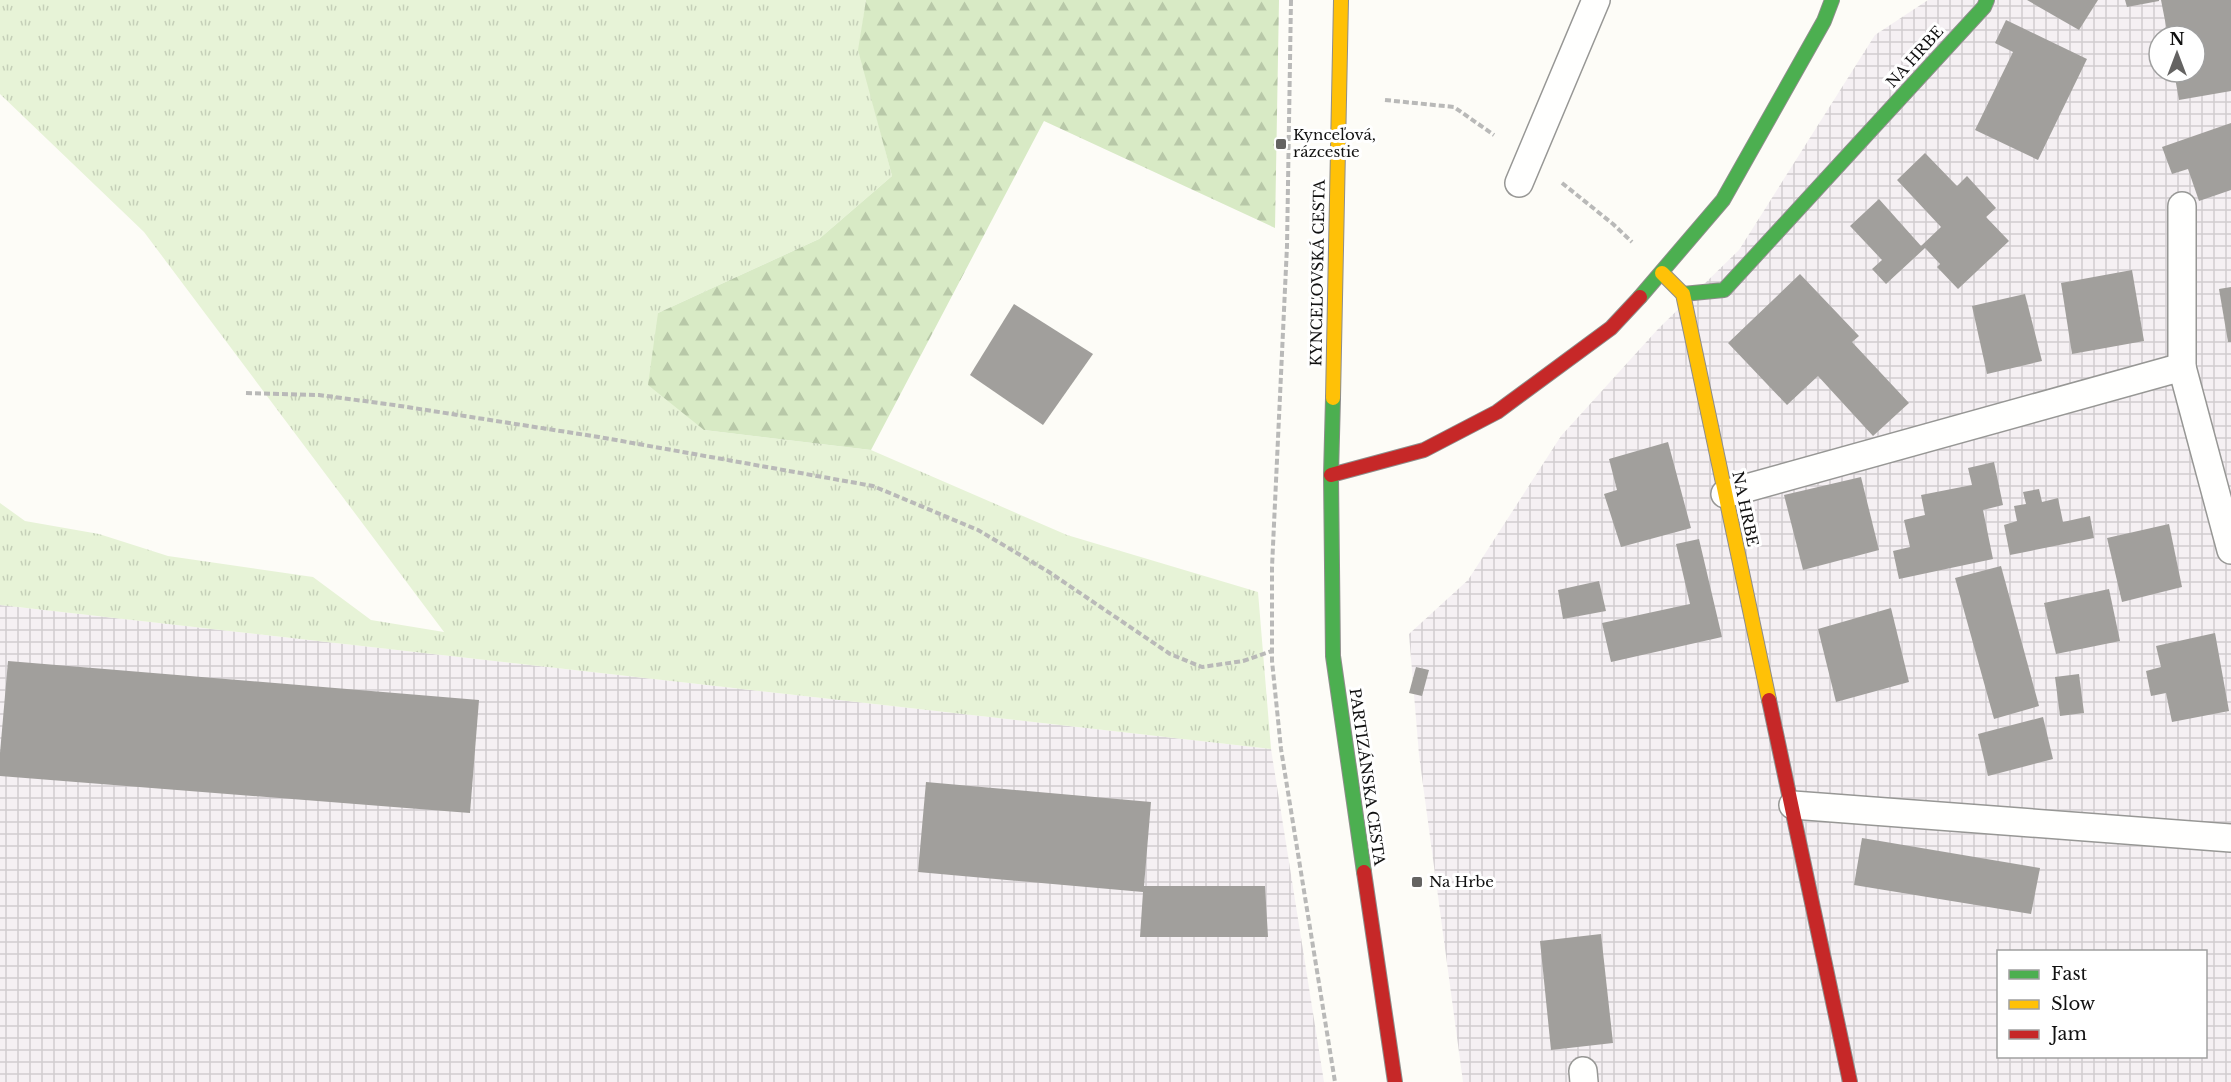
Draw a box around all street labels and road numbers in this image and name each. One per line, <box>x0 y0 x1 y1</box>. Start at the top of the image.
street label: NA HRBE <box>1882 22 1947 91</box>
street label: KYNCEĽOVSKÁ CESTA <box>1306 179 1329 367</box>
street label: NA HRBE <box>1728 469 1763 548</box>
street label: PARTIZÁNSKA CESTA <box>1346 687 1389 867</box>

